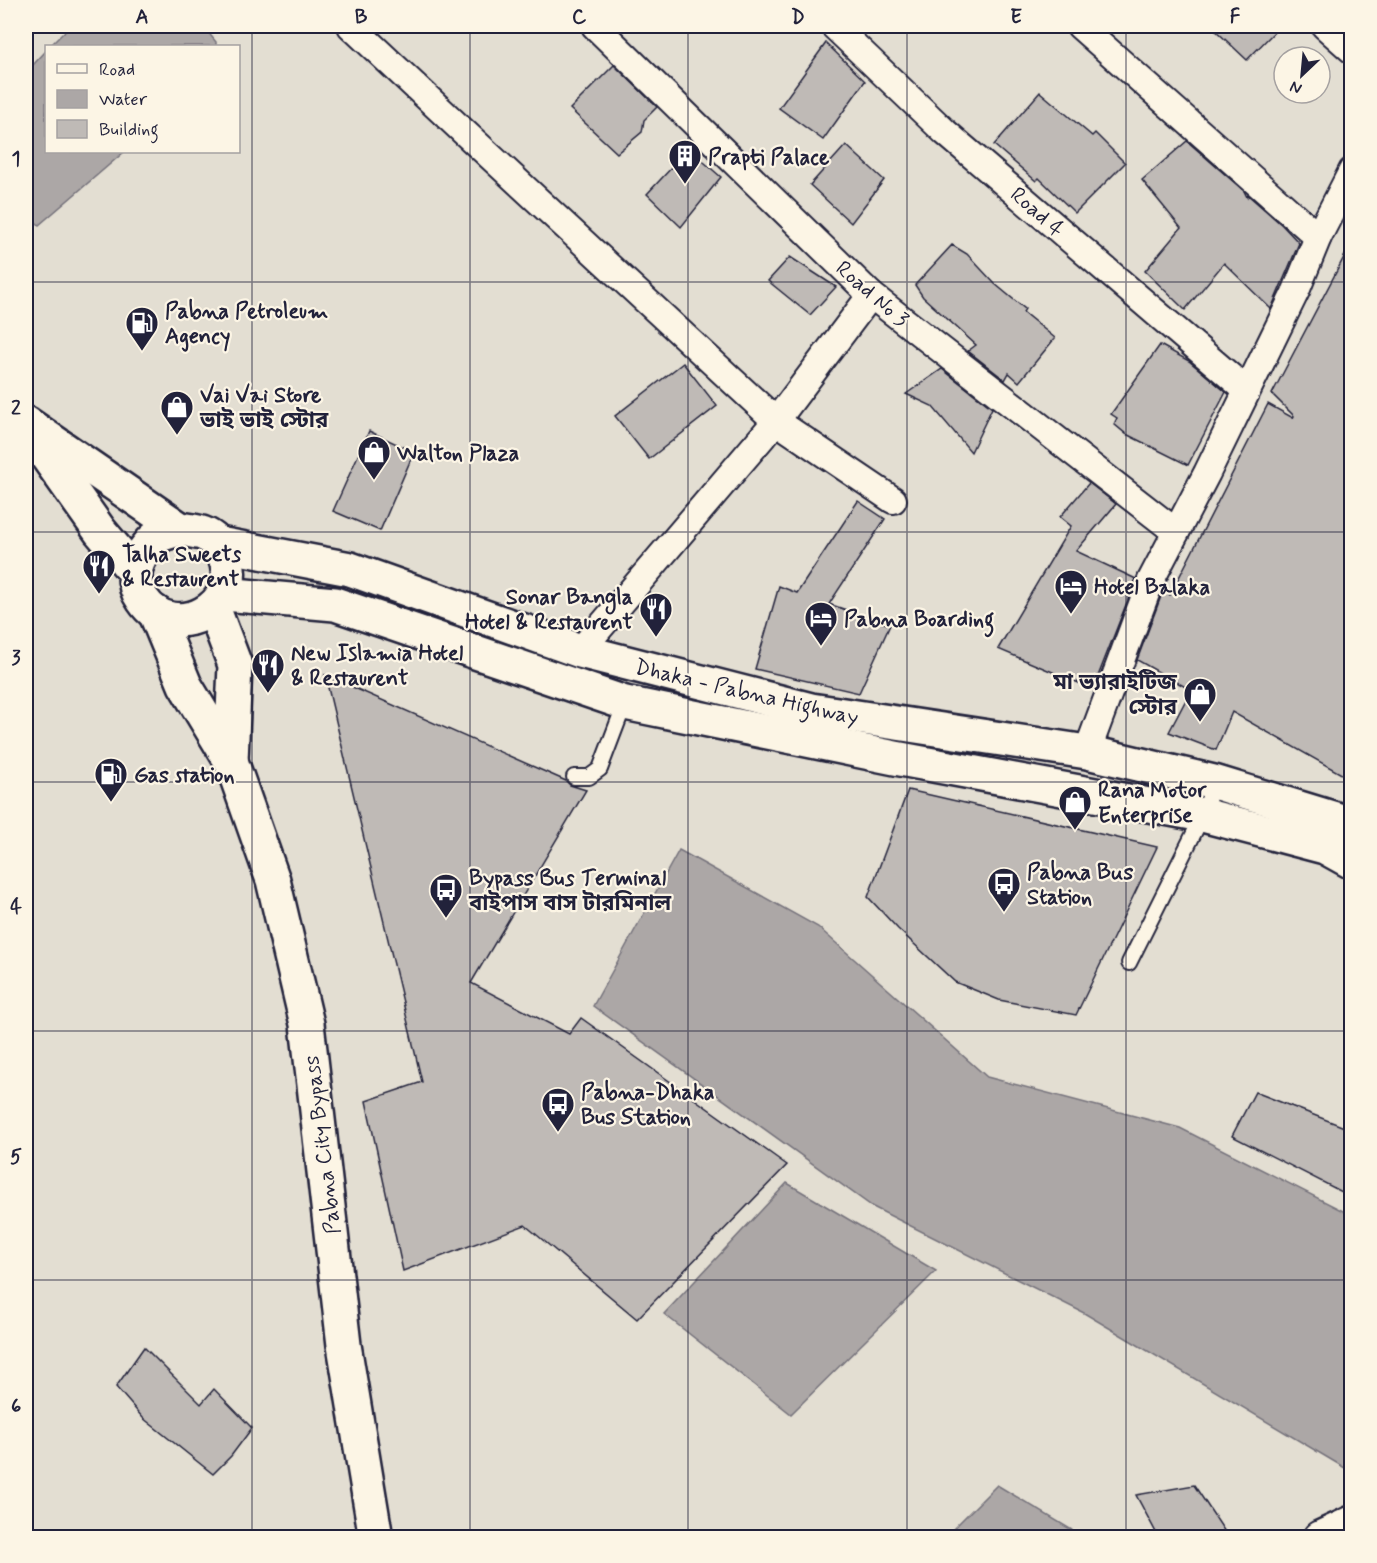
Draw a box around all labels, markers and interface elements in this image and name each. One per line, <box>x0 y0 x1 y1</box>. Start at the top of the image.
text: A <box>135 4 149 31</box>
text: B <box>355 4 368 31</box>
text: C <box>572 4 587 31</box>
text: D <box>791 4 805 31</box>
text: E <box>1010 4 1022 31</box>
text: F <box>1230 4 1241 31</box>
legend <box>45 45 240 153</box>
north arrow <box>1272 45 1332 105</box>
text: Road <box>99 58 135 82</box>
text: N <box>1287 75 1305 99</box>
text: Water <box>99 88 148 112</box>
text: Building <box>99 118 159 144</box>
building icon: Prapti Palace <box>667 138 703 185</box>
place label: Prapti Palace <box>708 144 830 172</box>
text: 1 <box>12 146 20 173</box>
street label: Road 4 <box>1004 181 1070 244</box>
street label: Road No 3 <box>829 255 914 334</box>
place label: Pabna Petroleum Agency <box>165 298 328 352</box>
fuel station icon: Pabna Petroleum Agency <box>124 305 160 352</box>
place label: Vai Vai Store ভাই ভাই স্টোর <box>199 382 329 435</box>
shop icon: Vai Vai Store ভাই ভাই স্টোর <box>159 389 195 436</box>
text: 2 <box>11 395 21 422</box>
shop icon: Walton Plaza <box>356 434 392 481</box>
place label: Walton Plaza <box>396 440 519 468</box>
place label: Talha Sweets & Restaurent <box>122 541 241 594</box>
restaurant icon: Talha Sweets & Restaurent <box>81 548 117 595</box>
hotel icon: Hotel Balaka <box>1053 568 1089 615</box>
place label: Hotel Balaka <box>1094 574 1210 602</box>
place label: Sonar Bangla Hotel & Restaurent <box>465 584 634 637</box>
restaurant icon: Sonar Bangla Hotel & Restaurent <box>638 591 674 638</box>
hotel icon: Pabna Boarding <box>803 600 839 647</box>
place label: Pabna Boarding <box>844 606 994 638</box>
place label: New Islamia Hotel & Restaurent <box>291 640 464 693</box>
text: 3 <box>11 645 21 672</box>
restaurant icon: New Islamia Hotel & Restaurent <box>250 647 286 694</box>
street label: Dhaka - Pabna Highway <box>631 654 861 735</box>
place label: মা ভ‍্যারাইটিজ স্টোর <box>1052 669 1178 722</box>
shop icon: মা ভ‍্যারাইটিজ স্টোর <box>1182 676 1218 723</box>
fuel station icon: Gas station <box>93 756 129 803</box>
place label: Gas station <box>134 762 235 790</box>
place label: Rana Motor Enterprise <box>1098 777 1207 830</box>
shop icon: Rana Motor Enterprise <box>1057 784 1093 831</box>
place label: Pabna Bus Station <box>1027 859 1133 912</box>
place label: Bypass Bus Terminal বাইপাস বাস টারমিনাল <box>468 865 671 918</box>
bus stop icon: Pabna Bus Station <box>986 866 1022 913</box>
bus stop icon: Bypass Bus Terminal বাইপাস বাস টারমিনাল <box>428 872 464 919</box>
text: 4 <box>10 894 22 921</box>
street label: Pabna City Bypass <box>298 1054 348 1236</box>
place label: Pabna-Dhaka Bus Station <box>581 1079 715 1132</box>
bus stop icon: Pabna-Dhaka Bus Station <box>540 1086 576 1133</box>
text: 5 <box>10 1144 22 1171</box>
text: 6 <box>11 1393 21 1420</box>

